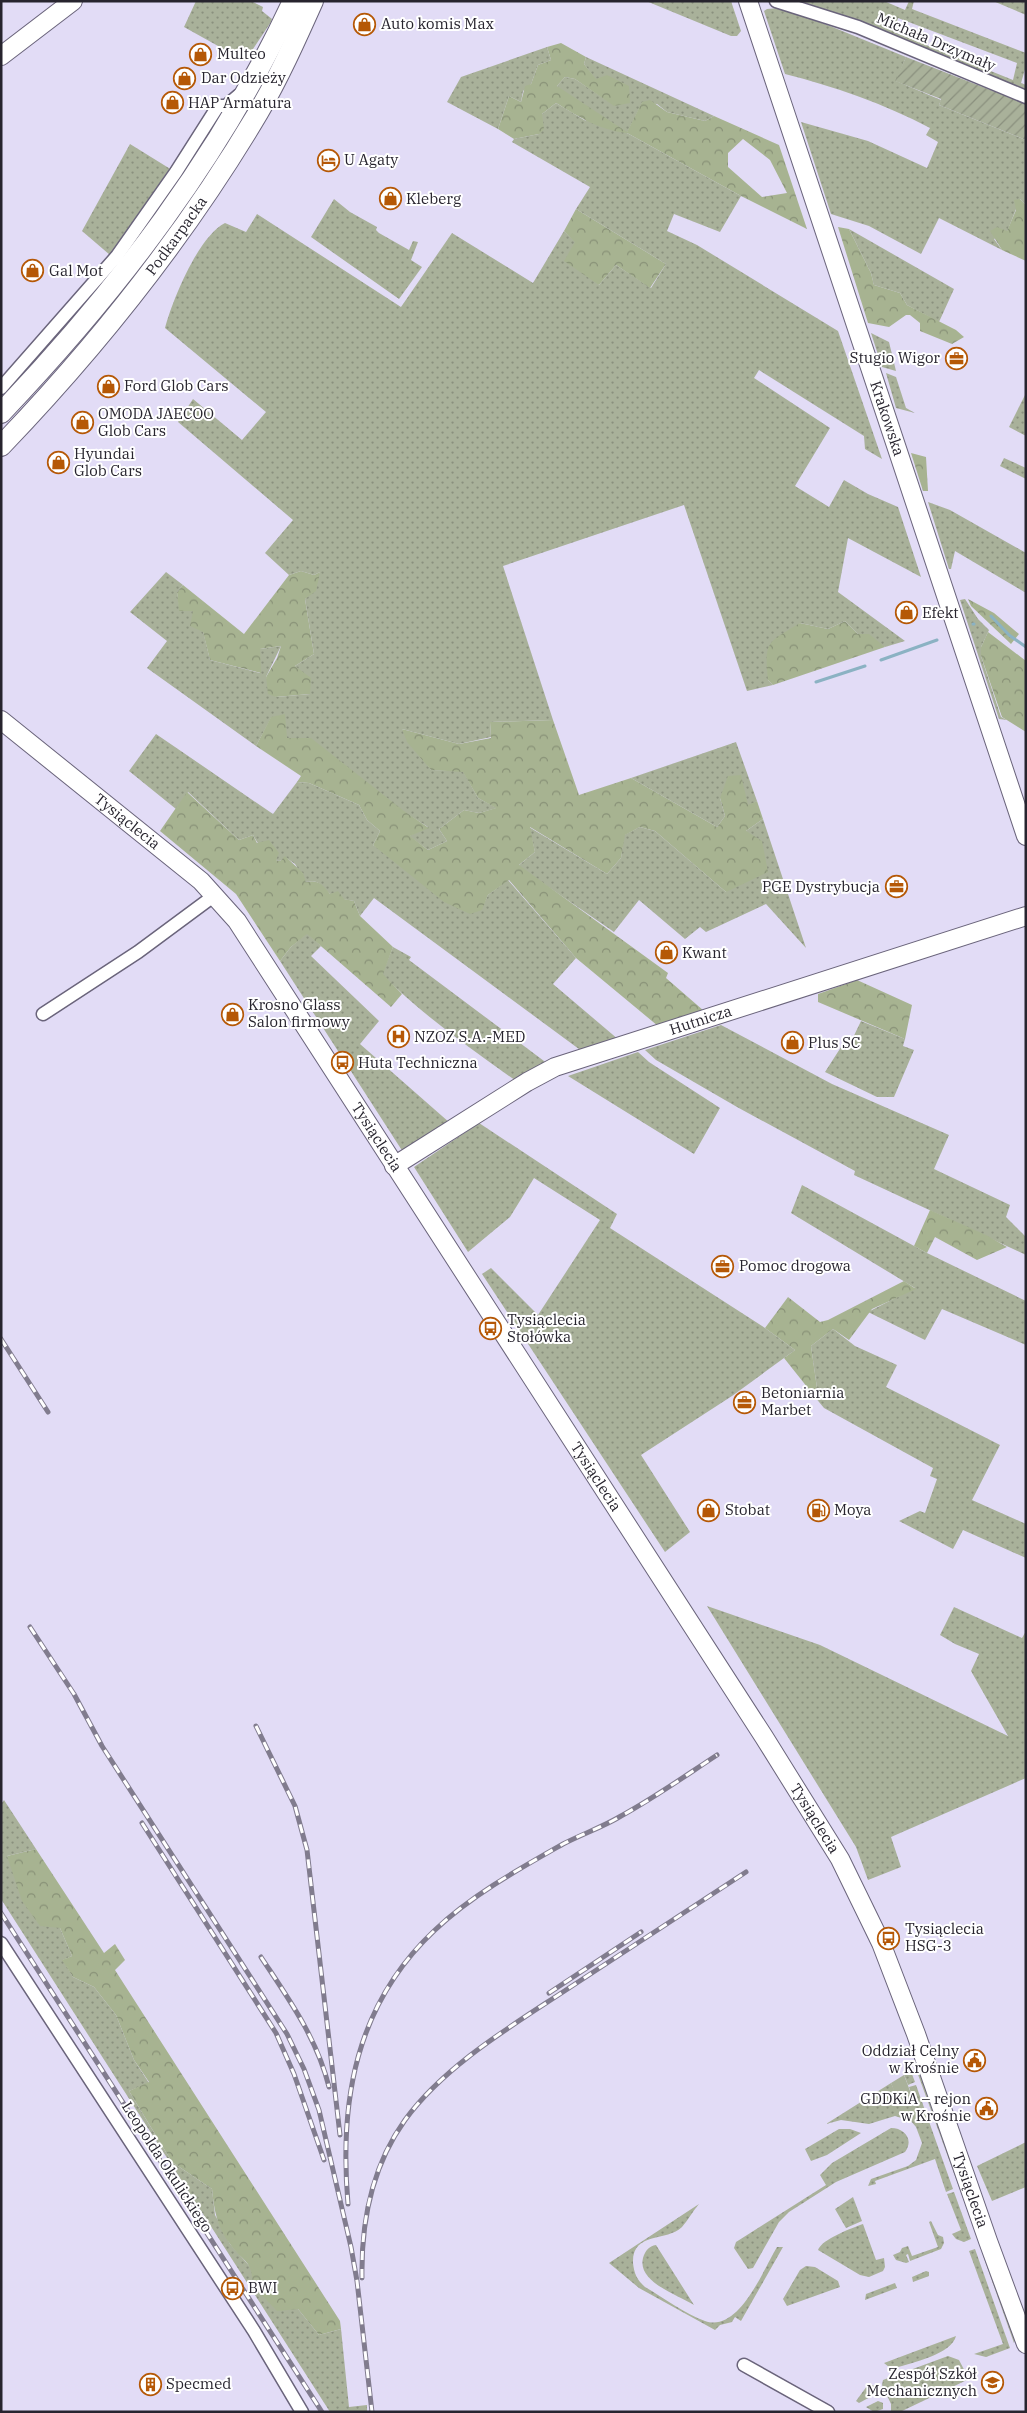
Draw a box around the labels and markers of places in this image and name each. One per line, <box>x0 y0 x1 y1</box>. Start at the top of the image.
shop icon: Auto komis Max <box>353 12 377 36</box>
place label: Auto komis Max <box>381 14 494 33</box>
shop icon: Multeo <box>189 42 213 66</box>
place label: Multeo <box>217 44 266 63</box>
shop icon: Dar Odzieży <box>173 66 197 90</box>
place label: Dar Odzieży <box>201 68 286 87</box>
shop icon: HAP Armatura <box>160 91 184 115</box>
place label: HAP Armatura <box>188 93 292 112</box>
hotel icon: U Agaty <box>316 148 340 172</box>
place label: U Agaty <box>344 150 398 169</box>
shop icon: Kleberg <box>378 187 402 211</box>
place label: Kleberg <box>406 189 461 208</box>
shop icon: Gal Mot <box>21 259 45 283</box>
place label: Gal Mot <box>49 261 103 280</box>
office icon: Stugio Wigor <box>944 346 968 370</box>
place label: Stugio Wigor <box>850 348 940 367</box>
shop icon: Ford Glob Cars <box>96 374 120 398</box>
place label: Ford Glob Cars <box>124 376 228 395</box>
place label: OMODA JAECOO Glob Cars <box>98 404 214 440</box>
shop icon: OMODA JAECOO Glob Cars <box>70 411 94 435</box>
place label: Hyundai Glob Cars <box>74 444 142 480</box>
shop icon: Hyundai Glob Cars <box>46 451 70 475</box>
shop icon: Efekt <box>894 601 918 625</box>
place label: Efekt <box>922 603 959 622</box>
office icon: PGE Dystrybucja <box>884 875 908 899</box>
place label: PGE Dystrybucja <box>762 877 880 896</box>
shop icon: Kwant <box>654 941 678 965</box>
place label: Kwant <box>682 943 727 962</box>
place label: Krosno Glass Salon firmowy <box>248 995 350 1031</box>
shop icon: Krosno Glass Salon firmowy <box>220 1002 244 1026</box>
hospital icon: NZOZ S.A.-MED <box>386 1025 410 1049</box>
place label: NZOZ S.A.-MED <box>414 1027 525 1046</box>
shop icon: Plus SC <box>780 1031 804 1055</box>
place label: Plus SC <box>808 1033 861 1052</box>
bus stop icon: Huta Techniczna <box>330 1051 354 1075</box>
place label: Huta Techniczna <box>358 1053 478 1072</box>
office icon: Pomoc drogowa <box>711 1254 735 1278</box>
place label: Pomoc drogowa <box>739 1256 851 1275</box>
place label: Tysiąclecia Stołówka <box>507 1310 586 1346</box>
bus stop icon: Tysiąclecia Stołówka <box>479 1317 503 1341</box>
place label: Betoniarnia Marbet <box>761 1383 845 1419</box>
office icon: Betoniarnia Marbet <box>733 1390 757 1414</box>
shop icon: Stobat <box>697 1498 721 1522</box>
fuel station icon: Moya <box>806 1498 830 1522</box>
place label: Stobat <box>725 1500 770 1519</box>
place label: Moya <box>834 1500 871 1519</box>
place label: Tysiąclecia HSG-3 <box>905 1919 984 1955</box>
bus stop icon: Tysiąclecia HSG-3 <box>877 1926 901 1950</box>
place label: Oddział Celny w Krośnie <box>862 2041 959 2077</box>
public building icon: Oddział Celny w Krośnie <box>963 2048 987 2072</box>
place label: GDDKiA – rejon w Krośnie <box>860 2089 971 2125</box>
public building icon: GDDKiA – rejon w Krośnie <box>975 2096 999 2120</box>
bus stop icon: BWI <box>220 2276 244 2300</box>
place label: BWI <box>248 2278 277 2297</box>
place label: Zespół Szkół Mechanicznych <box>867 2364 977 2400</box>
school or university icon: Zespół Szkół Mechanicznych <box>981 2371 1005 2395</box>
building icon: Specmed <box>138 2372 162 2396</box>
place label: Specmed <box>166 2374 231 2393</box>

